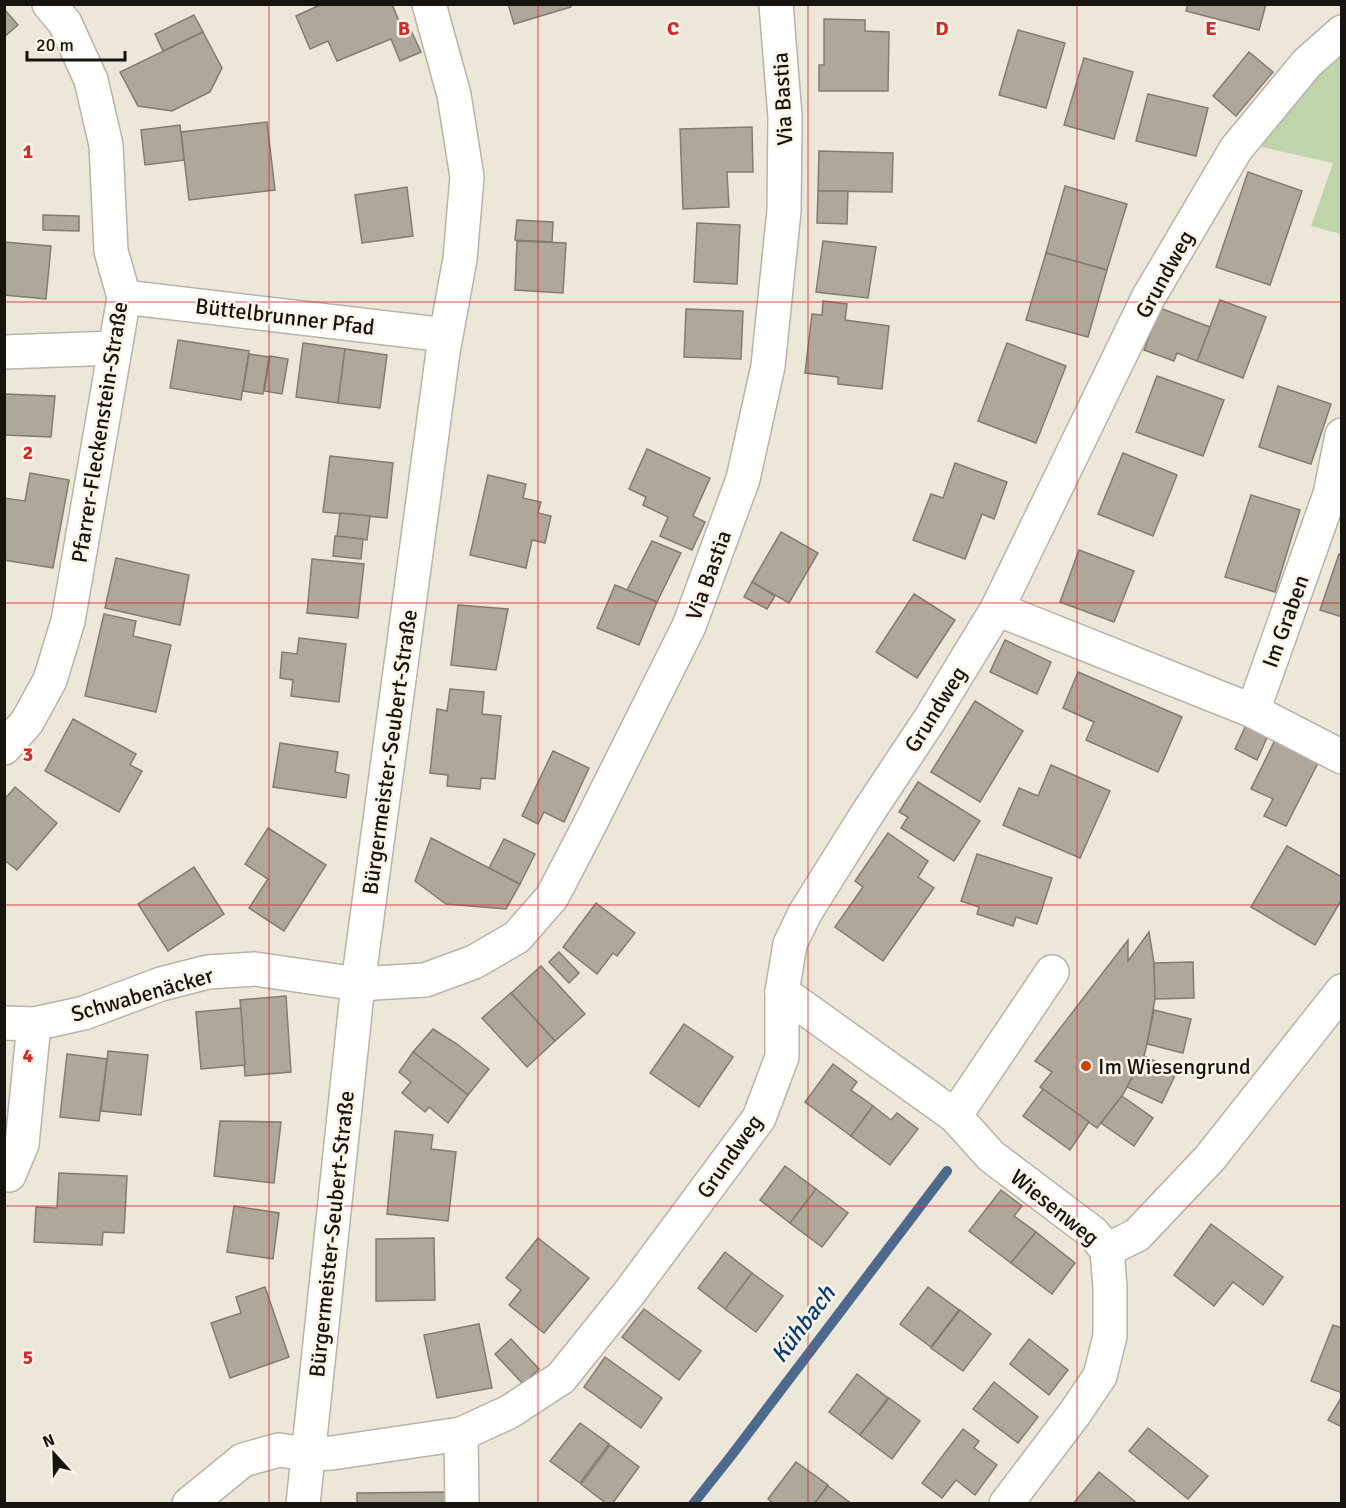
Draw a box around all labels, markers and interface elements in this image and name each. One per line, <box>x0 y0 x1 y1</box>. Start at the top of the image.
text: B <box>398 16 410 41</box>
text: C <box>667 16 679 41</box>
text: D <box>935 16 949 41</box>
text: E <box>1205 16 1217 41</box>
scale bar <box>27 24 124 62</box>
text: 20 m <box>36 34 74 56</box>
street label: Via Bastia <box>767 51 798 146</box>
text: 1 <box>23 139 34 164</box>
street label: Grundweg <box>1129 226 1200 323</box>
street label: Büttelbrunner Pfad <box>194 292 376 341</box>
street label: Pfarrer-Fleckenstein-Straße <box>66 300 133 565</box>
text: 2 <box>23 440 33 465</box>
street label: Via Bastia <box>680 527 737 624</box>
street label: Im Graben <box>1256 571 1315 671</box>
street label: Bürgermeister-Seubert-Straße <box>356 608 423 897</box>
street label: Grundweg <box>898 661 972 757</box>
text: 3 <box>23 742 33 767</box>
street label: Schwabenäcker <box>68 961 216 1028</box>
text: 4 <box>23 1043 34 1068</box>
place label: Im Wiesengrund <box>1098 1053 1251 1080</box>
marker: Im Wiesengrund <box>1079 1059 1093 1073</box>
street label: Bürgermeister-Seubert-Straße <box>303 1089 360 1379</box>
street label: Grundweg <box>691 1109 768 1203</box>
street label: Wiesenweg <box>1005 1163 1104 1251</box>
water label: Kühbach <box>764 1279 842 1369</box>
text: 5 <box>23 1345 33 1370</box>
north arrow <box>24 1424 84 1484</box>
text: N <box>40 1430 58 1452</box>

